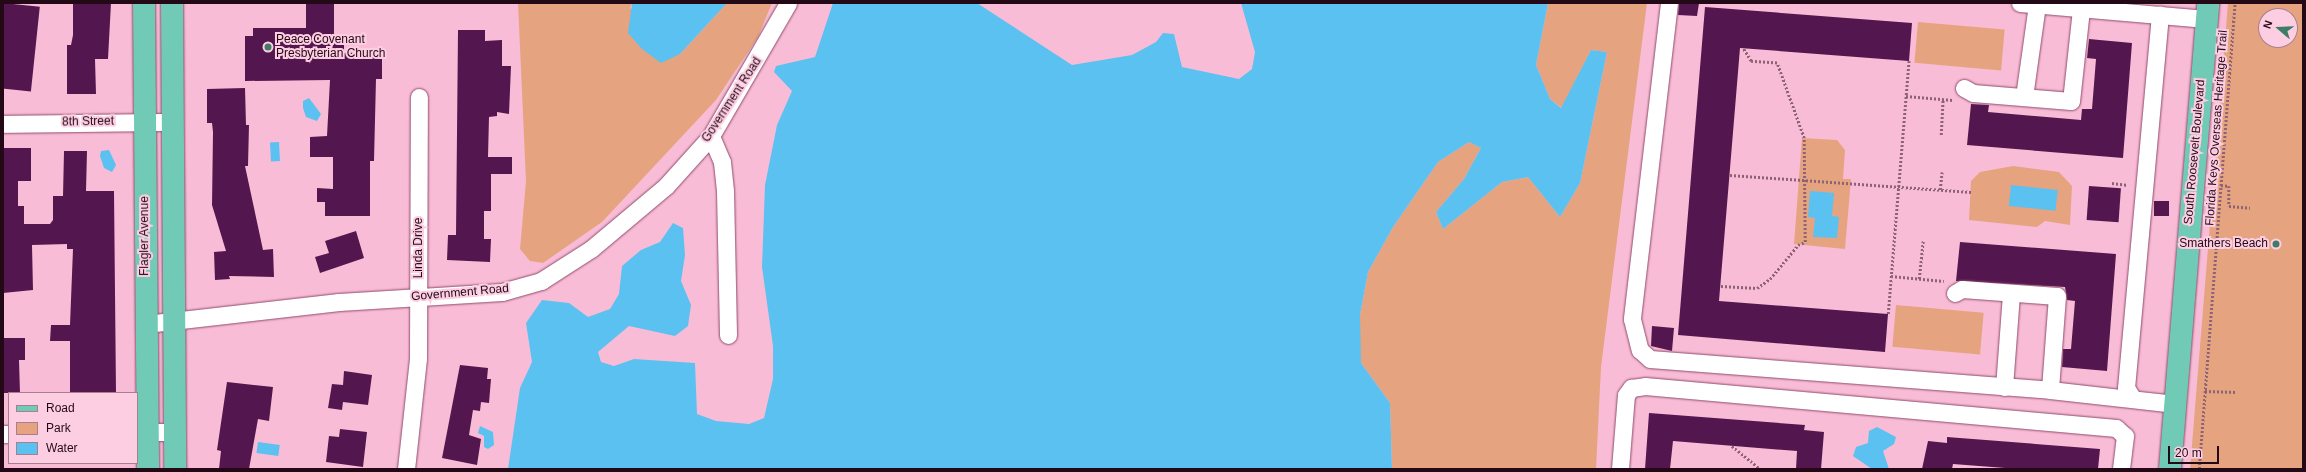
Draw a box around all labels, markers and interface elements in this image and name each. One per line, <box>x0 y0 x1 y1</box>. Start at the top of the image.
north arrow <box>2258 8 2298 48</box>
text: N <box>2261 19 2275 30</box>
street label: Florida Keys Overseas Heritage Trail <box>2203 30 2231 226</box>
place label: Peace Covenant Presbyterian Church <box>276 33 385 61</box>
marker: Peace Covenant Presbyterian Church <box>263 42 273 52</box>
street label: Government Road <box>699 55 765 145</box>
street label: South Roosevelt Boulevard <box>2181 79 2209 225</box>
street label: 8th Street <box>62 114 114 130</box>
street label: Flagler Avenue <box>138 196 152 276</box>
street label: Linda Drive <box>412 218 426 278</box>
place label: Smathers Beach <box>2179 237 2268 251</box>
marker: Smathers Beach <box>2271 239 2281 249</box>
street label: Government Road <box>411 282 509 304</box>
legend <box>8 392 138 464</box>
text: Road <box>46 401 75 415</box>
text: Park <box>46 421 71 435</box>
scale bar <box>2170 438 2221 464</box>
text: Water <box>46 441 78 455</box>
text: 20 m <box>2175 446 2202 460</box>

